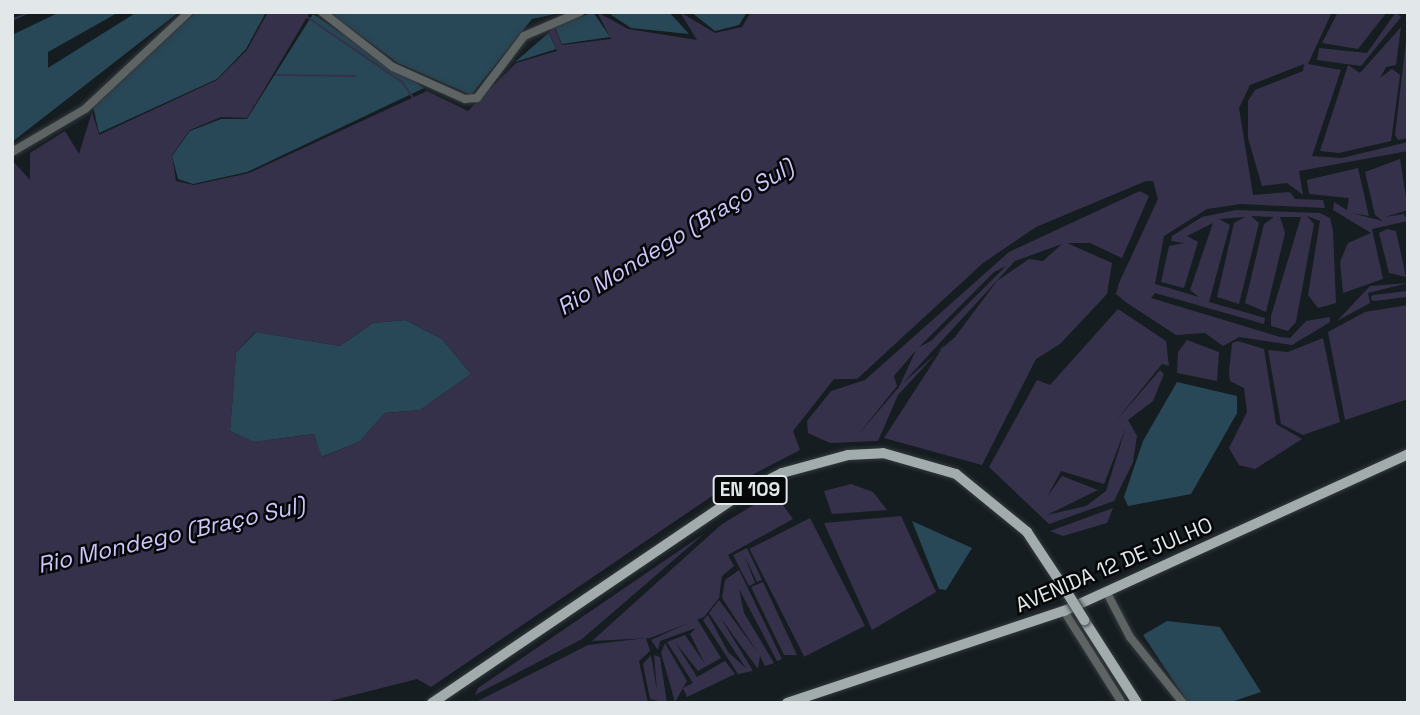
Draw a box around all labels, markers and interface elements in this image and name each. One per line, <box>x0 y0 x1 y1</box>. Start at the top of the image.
water label: Rio Mondego (Braço Sul) <box>552 153 798 321</box>
road number: EN 109 <box>712 475 788 505</box>
water label: Rio Mondego (Braço Sul) <box>35 491 307 579</box>
street label: AVENIDA 12 DE JULHO <box>1011 512 1217 618</box>

